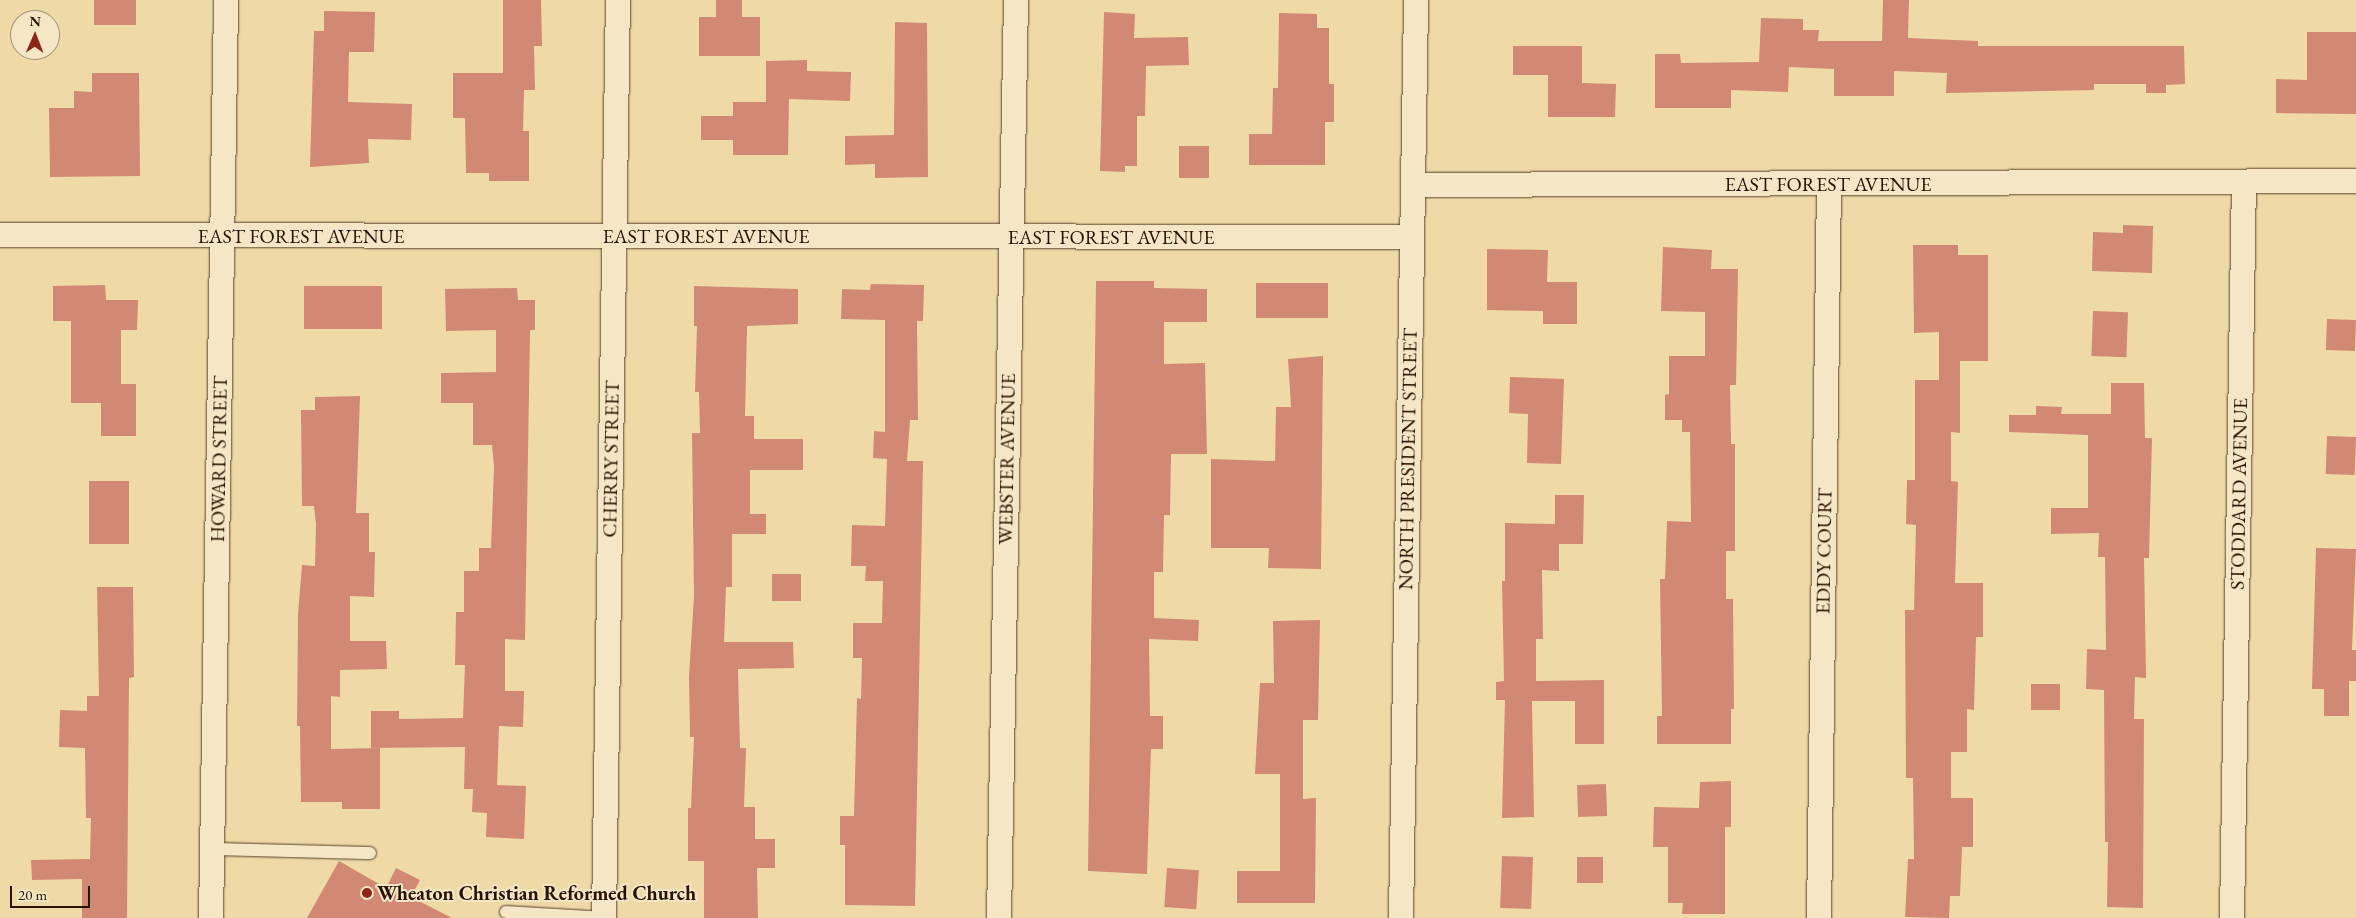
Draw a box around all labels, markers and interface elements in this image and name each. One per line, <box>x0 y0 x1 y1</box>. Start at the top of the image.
north arrow <box>10 10 60 60</box>
text: N <box>29 12 41 30</box>
street label: EAST FOREST AVENUE <box>1724 172 1932 196</box>
street label: EAST FOREST AVENUE <box>197 224 405 248</box>
street label: EAST FOREST AVENUE <box>602 224 810 248</box>
street label: EAST FOREST AVENUE <box>1007 225 1215 249</box>
street label: NORTH PRESIDENT STREET <box>1394 328 1422 590</box>
street label: WEBSTER AVENUE <box>994 373 1020 545</box>
street label: HOWARD STREET <box>206 376 232 542</box>
street label: CHERRY STREET <box>598 380 624 538</box>
street label: STODDARD AVENUE <box>2225 398 2253 590</box>
street label: EDDY COURT <box>1811 488 1837 614</box>
scale bar <box>12 876 92 908</box>
place label: Wheaton Christian Reformed Church <box>377 881 696 905</box>
text: 20 m <box>18 885 47 904</box>
marker: Wheaton Christian Reformed Church <box>361 887 373 899</box>

